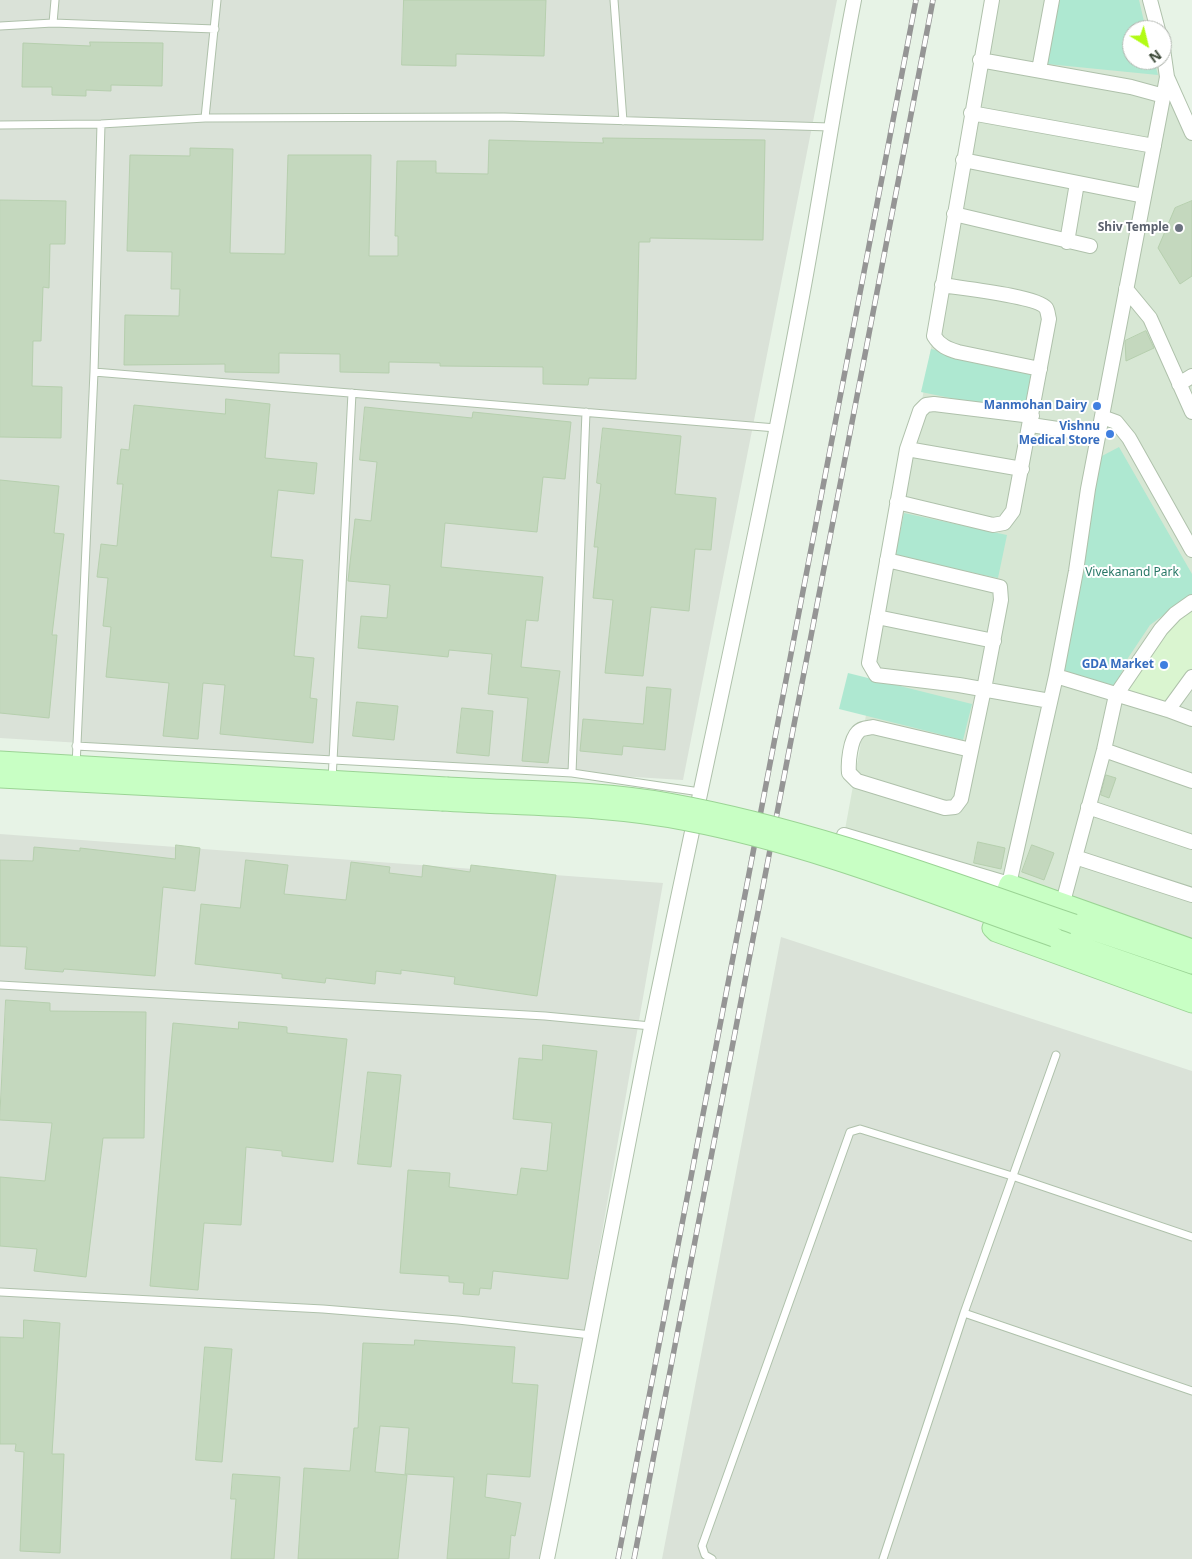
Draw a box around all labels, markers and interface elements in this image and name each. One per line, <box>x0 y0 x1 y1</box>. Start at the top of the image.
north arrow <box>1122 20 1172 70</box>
text: N <box>1145 46 1166 68</box>
place label: Shiv Temple <box>1098 221 1169 235</box>
marker: Shiv Temple <box>1173 222 1185 234</box>
place label: Manmohan Dairy <box>984 399 1087 413</box>
marker: Manmohan Dairy <box>1091 400 1103 412</box>
place label: Vishnu Medical Store <box>1019 420 1100 448</box>
marker: Vishnu Medical Store <box>1104 428 1116 440</box>
park label: Vivekanand Park <box>1085 566 1179 580</box>
place label: GDA Market <box>1082 658 1154 672</box>
marker: GDA Market <box>1158 659 1170 671</box>

